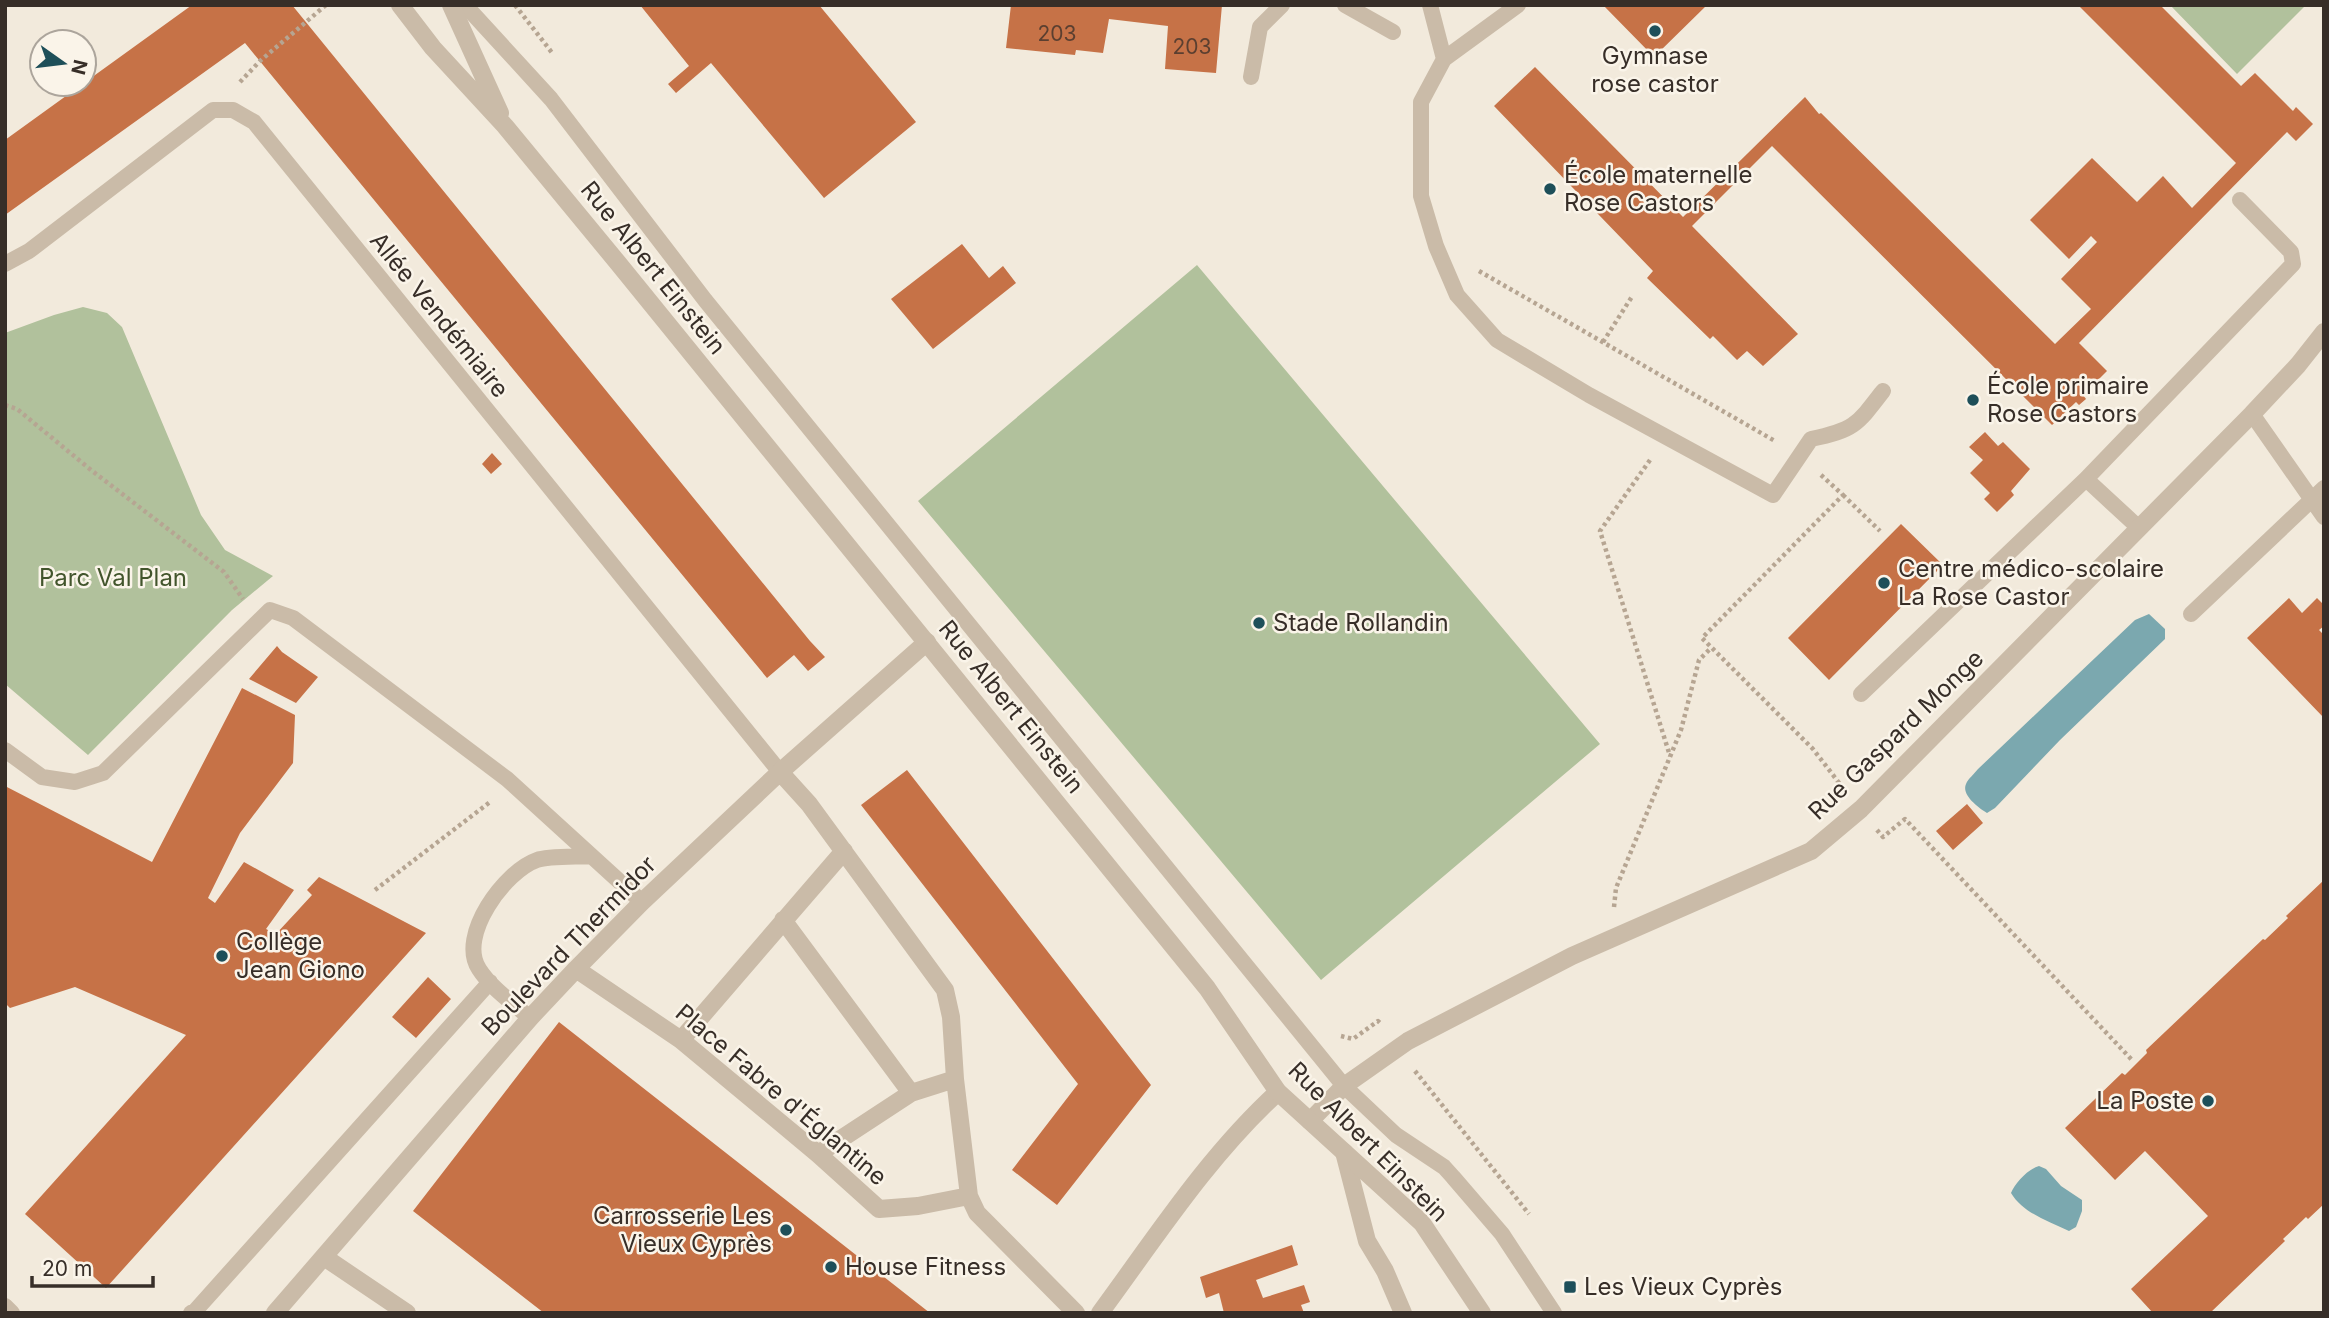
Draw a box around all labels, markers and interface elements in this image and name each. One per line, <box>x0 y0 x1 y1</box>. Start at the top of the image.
house number: 203 <box>1037 21 1077 46</box>
marker: Gymnase rose castor <box>1647 23 1663 39</box>
north arrow <box>28 28 98 98</box>
house number: 203 <box>1172 34 1212 59</box>
place label: Gymnase rose castor <box>1591 41 1719 98</box>
text: N <box>66 57 92 77</box>
place label: École maternelle Rose Castors <box>1564 159 1752 217</box>
street label: Rue Albert Einstein <box>575 175 732 360</box>
marker: École maternelle Rose Castors <box>1542 181 1558 197</box>
street label: Allée Vendémiaire <box>364 226 515 403</box>
place label: École primaire Rose Castors <box>1987 370 2149 428</box>
marker: École primaire Rose Castors <box>1965 392 1981 408</box>
place label: Centre médico-scolaire La Rose Castor <box>1898 554 2164 611</box>
park label: Parc Val Plan <box>39 563 187 592</box>
marker: Centre médico-scolaire La Rose Castor <box>1876 575 1892 591</box>
place label: Stade Rollandin <box>1273 608 1449 637</box>
street label: Rue Albert Einstein <box>933 614 1090 799</box>
marker: Stade Rollandin <box>1251 615 1267 631</box>
street label: Rue Gaspard Monge <box>1802 644 1989 826</box>
street label: Boulevard Thermidor <box>475 850 662 1042</box>
place label: Collège Jean Giono <box>236 927 365 984</box>
marker: Collège Jean Giono <box>214 948 230 964</box>
street label: Place Fabre d'Églantine <box>670 997 893 1191</box>
street label: Rue Albert Einstein <box>1282 1056 1454 1228</box>
place label: La Poste <box>2096 1086 2194 1115</box>
marker: La Poste <box>2200 1093 2216 1109</box>
place label: Carrosserie Les Vieux Cyprès <box>593 1201 772 1258</box>
marker: Carrosserie Les Vieux Cyprès <box>778 1222 794 1238</box>
scale bar <box>32 1244 152 1288</box>
place label: House Fitness <box>845 1252 1006 1281</box>
text: 20 m <box>42 1256 92 1281</box>
marker: House Fitness <box>823 1259 839 1275</box>
place label: Les Vieux Cyprès <box>1584 1272 1782 1301</box>
marker: Les Vieux Cyprès <box>1562 1279 1578 1295</box>

